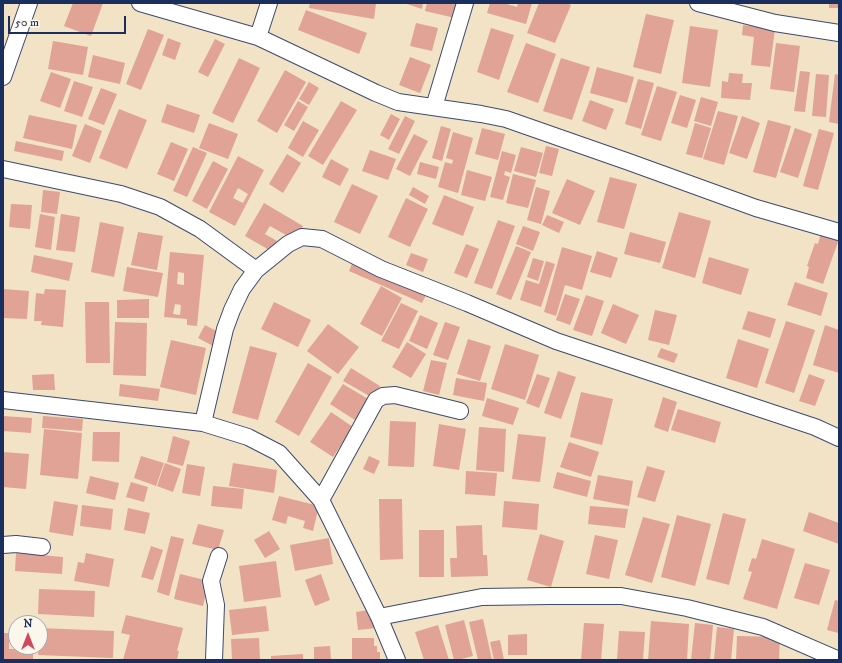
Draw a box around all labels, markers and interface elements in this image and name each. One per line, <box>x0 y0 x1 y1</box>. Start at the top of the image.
scale bar <box>10 8 128 34</box>
text: 50 m <box>15 15 39 30</box>
north arrow <box>8 615 48 655</box>
text: N <box>23 617 33 631</box>

